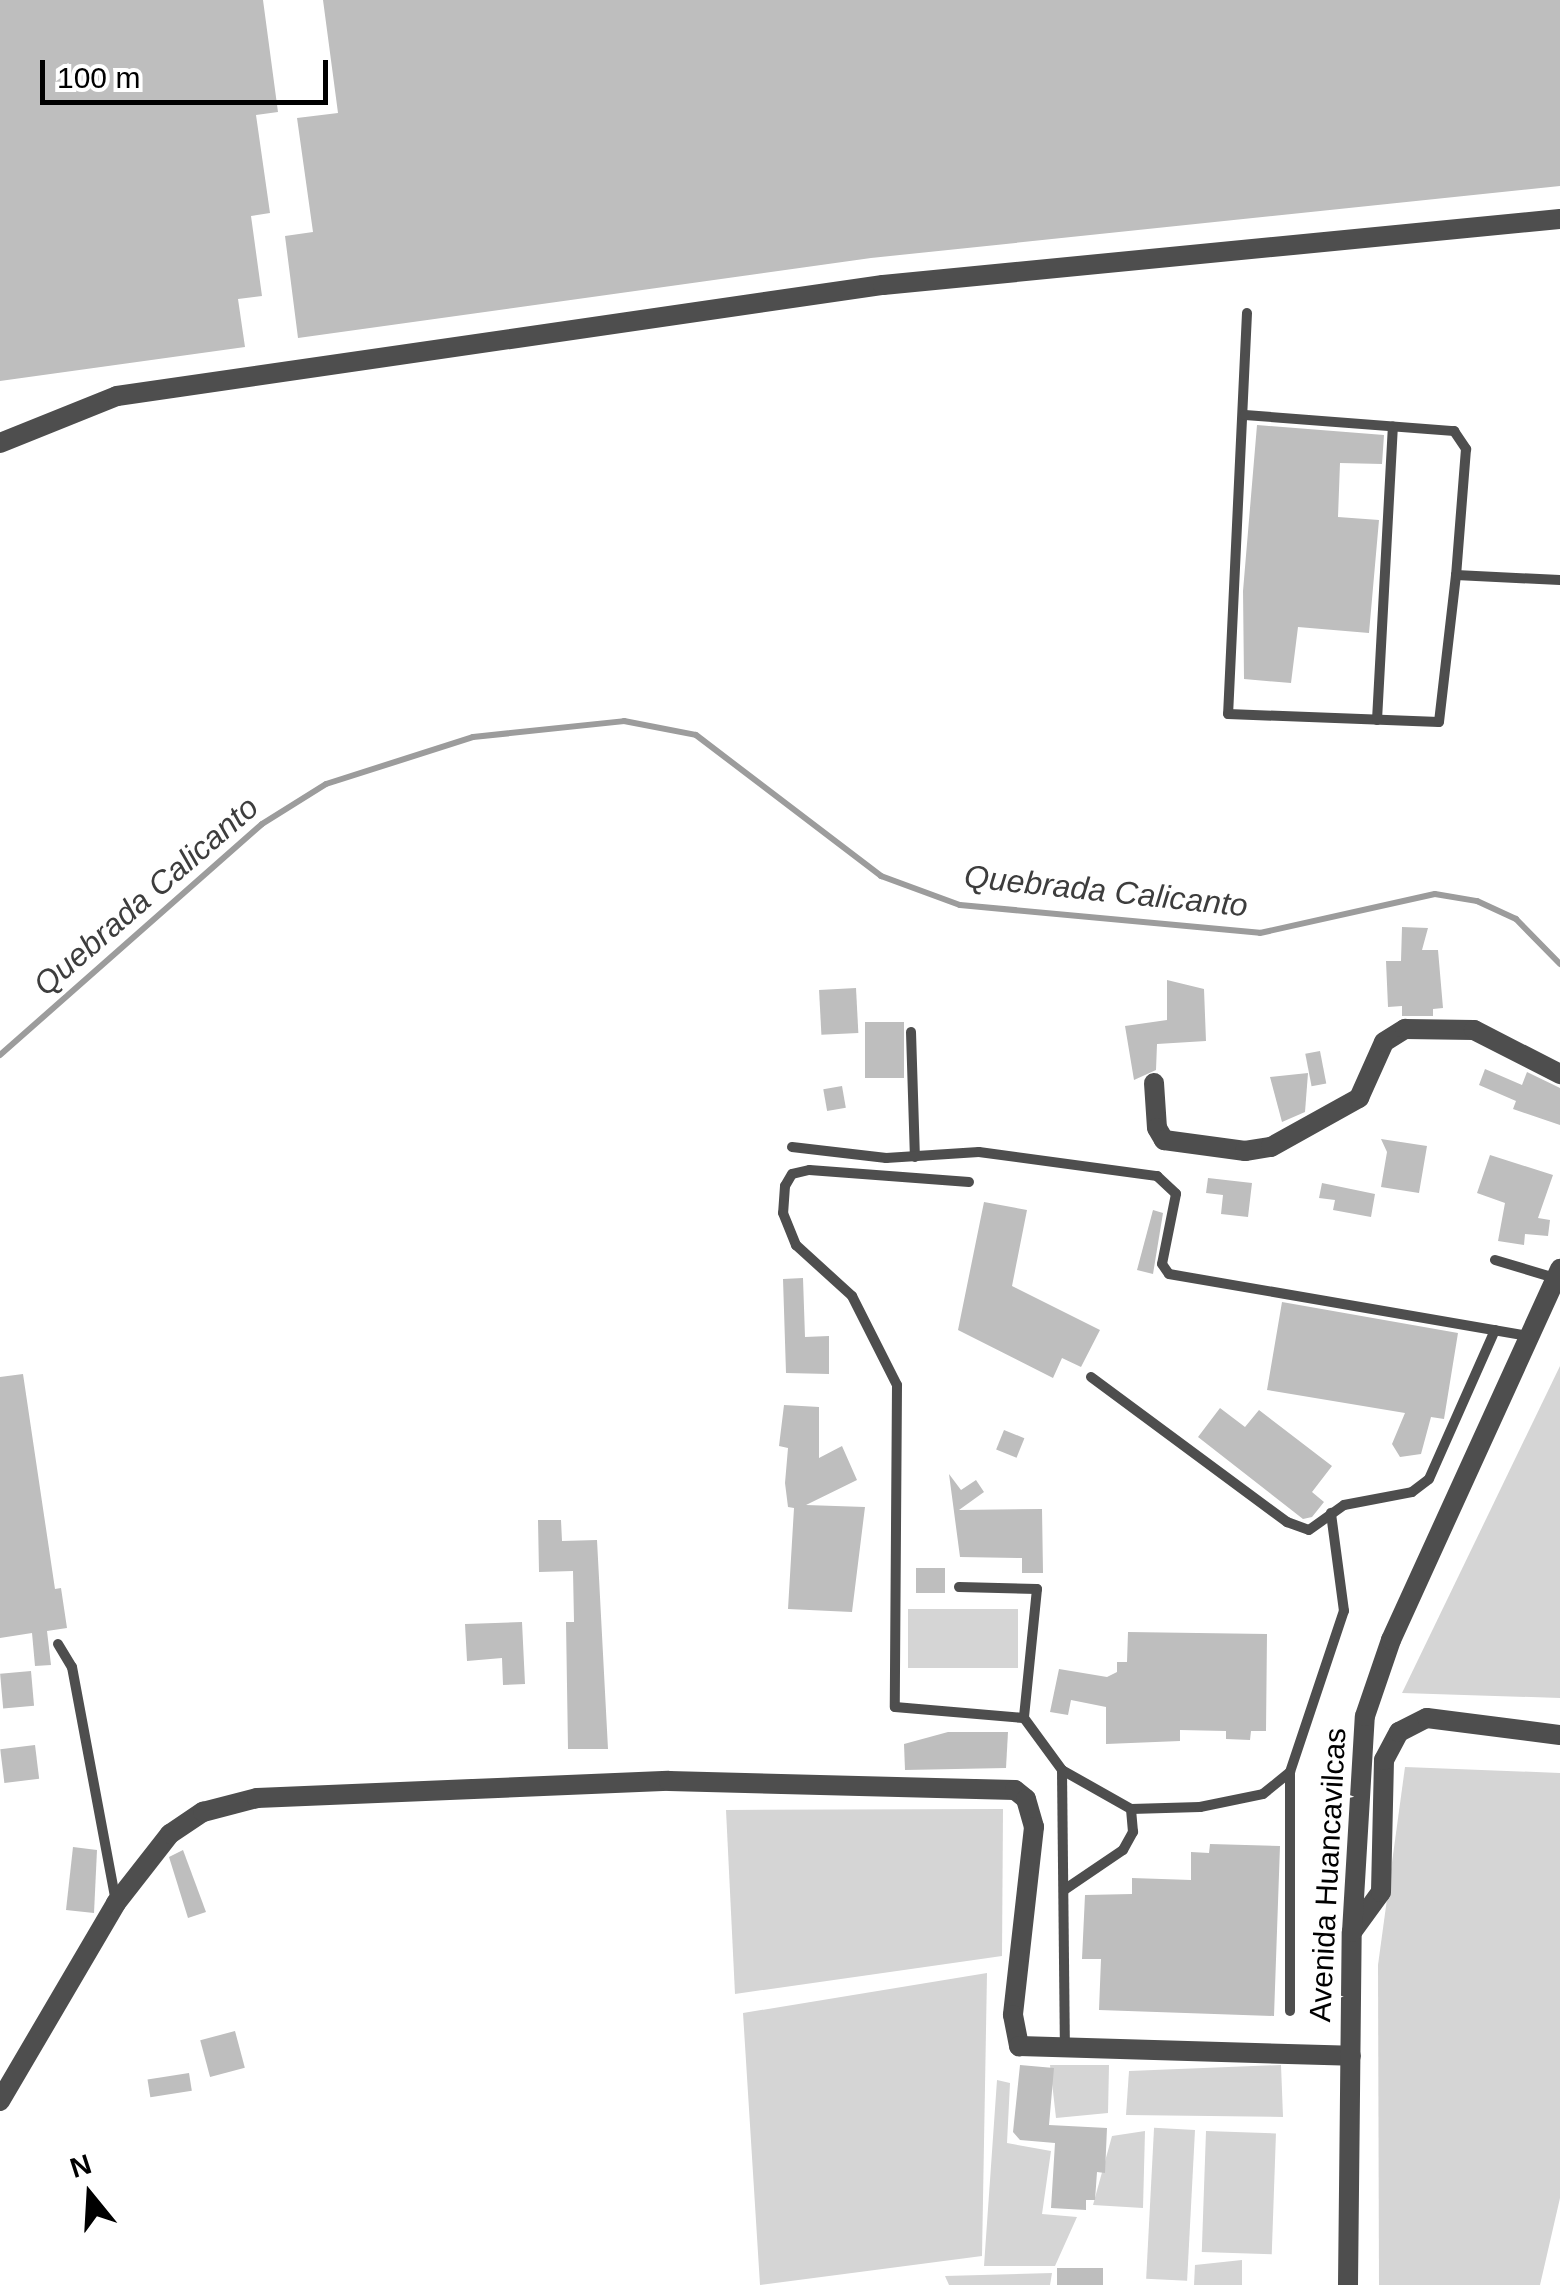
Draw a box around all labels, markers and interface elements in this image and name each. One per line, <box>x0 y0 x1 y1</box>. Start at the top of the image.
scale bar <box>45 40 332 102</box>
text: 100 m <box>57 61 140 94</box>
water label: Quebrada Calicanto <box>26 788 266 1004</box>
water label: Quebrada Calicanto <box>962 857 1250 925</box>
street label: Avenida Huancavilcas <box>1302 1727 1354 2023</box>
north arrow <box>40 2145 140 2245</box>
text: N <box>66 2148 95 2184</box>

